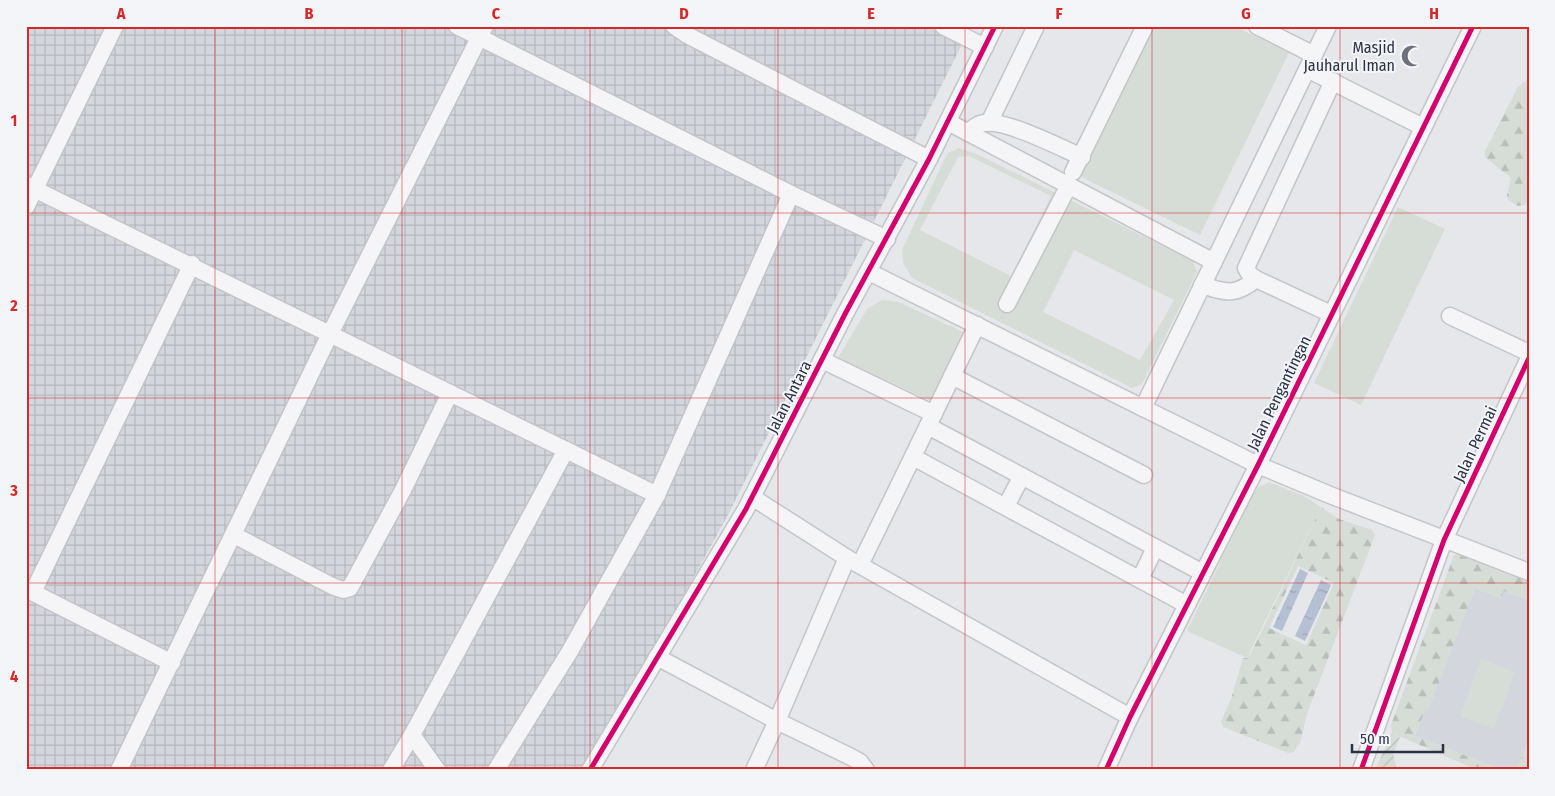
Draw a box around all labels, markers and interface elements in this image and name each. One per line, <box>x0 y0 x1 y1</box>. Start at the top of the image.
text: A <box>116 4 126 23</box>
text: B <box>305 4 314 23</box>
text: C <box>492 4 501 23</box>
text: D <box>679 4 689 23</box>
text: E <box>867 4 875 23</box>
text: F <box>1055 4 1063 23</box>
text: G <box>1241 4 1251 23</box>
text: H <box>1429 4 1439 23</box>
place label: Masjid Jauharul Iman <box>1303 38 1395 75</box>
mosque icon: Masjid Jauharul Iman <box>1399 43 1425 69</box>
text: 1 <box>11 111 17 130</box>
text: 2 <box>9 296 18 315</box>
street label: Jalan Pengantingan <box>1243 333 1315 453</box>
street label: Jalan Antara <box>763 357 815 436</box>
street label: Jalan Permai <box>1449 403 1501 485</box>
text: 3 <box>9 481 18 500</box>
text: 4 <box>10 667 18 686</box>
scale bar <box>1352 721 1444 753</box>
text: 50 m <box>1360 730 1390 748</box>

